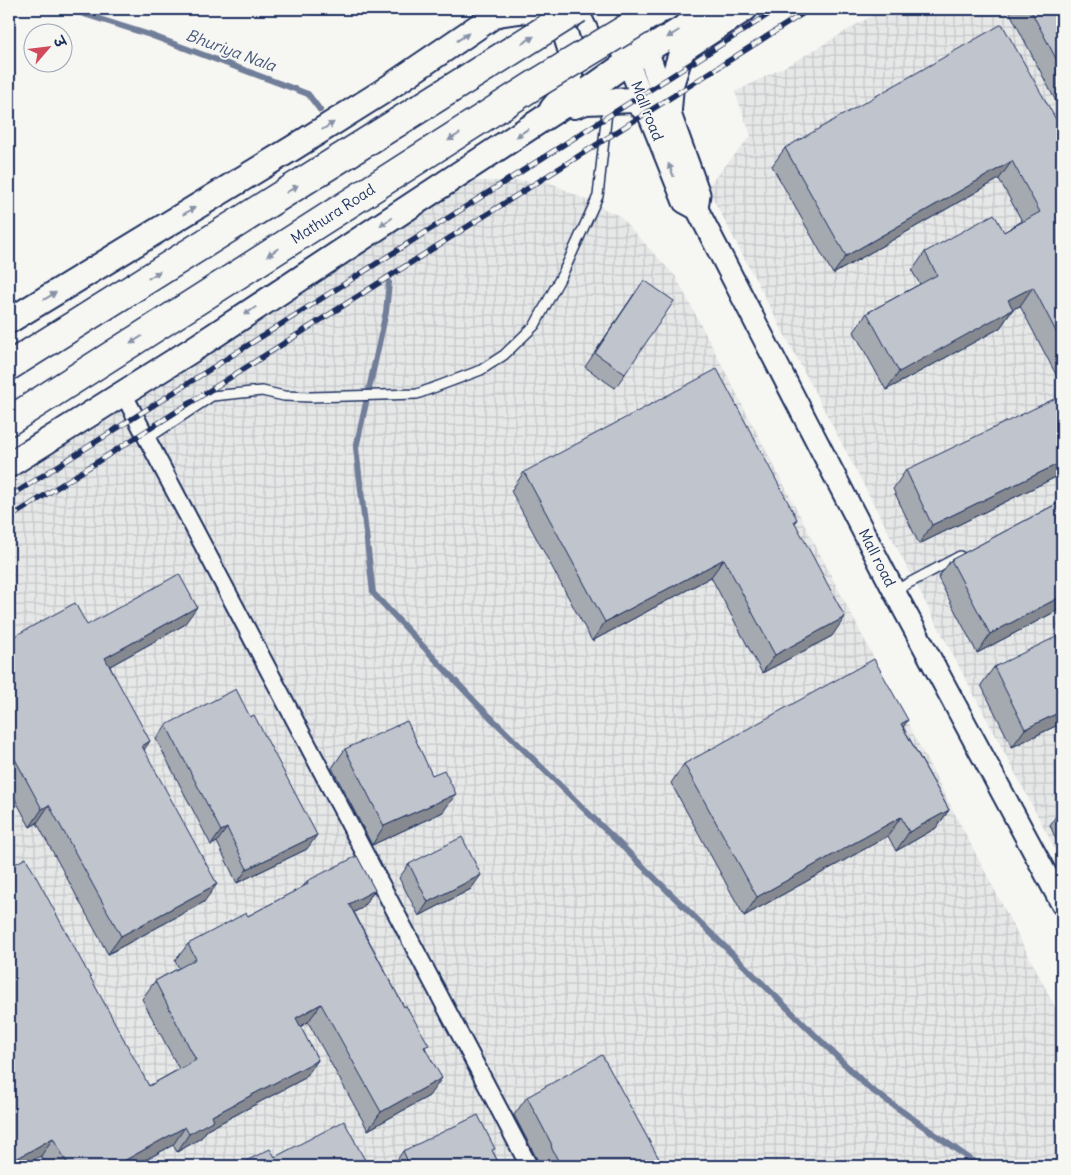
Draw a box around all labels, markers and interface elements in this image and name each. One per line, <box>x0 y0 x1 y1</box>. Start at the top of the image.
north arrow <box>22 22 72 72</box>
water label: Bhuriya Nala <box>183 25 279 76</box>
one-way arrow <box>666 30 679 39</box>
text: उ <box>48 32 70 52</box>
one-way arrow <box>456 32 470 41</box>
one-way arrow <box>522 36 535 45</box>
street label: Mall road <box>627 78 668 144</box>
one-way arrow <box>321 122 334 131</box>
one-way arrow <box>515 128 529 137</box>
one-way arrow <box>447 132 460 141</box>
one-way arrow <box>667 162 675 177</box>
street label: Mathura Road <box>287 179 378 248</box>
one-way arrow <box>285 184 298 193</box>
one-way arrow <box>183 207 196 216</box>
one-way arrow <box>380 217 393 227</box>
one-way arrow <box>266 248 279 257</box>
one-way arrow <box>147 270 161 280</box>
one-way arrow <box>44 291 57 300</box>
one-way arrow <box>244 307 257 316</box>
one-way arrow <box>129 335 142 345</box>
street label: Mall road <box>855 526 900 590</box>

